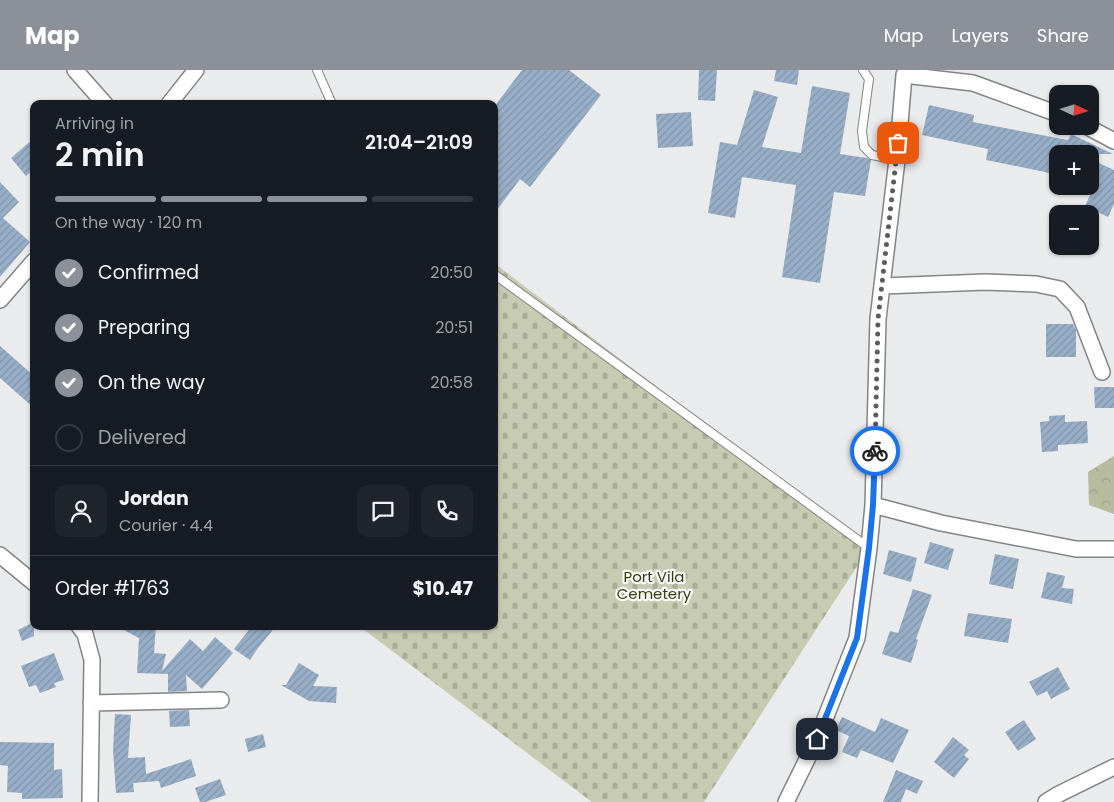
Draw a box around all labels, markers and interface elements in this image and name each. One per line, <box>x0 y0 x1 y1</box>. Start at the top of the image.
text: Map <box>25 19 80 52</box>
text: Map <box>884 23 924 48</box>
text: Layers <box>952 23 1009 48</box>
text: Share <box>1037 23 1089 48</box>
north arrow <box>1049 85 1099 135</box>
map controls <box>1049 85 1099 255</box>
text: Arriving in <box>55 112 134 135</box>
pin <box>877 122 919 164</box>
text: 21:04–21:09 <box>365 129 473 156</box>
icon: bag <box>884 129 912 157</box>
text: 2 min <box>55 132 145 177</box>
button: + <box>1049 145 1099 195</box>
button: − <box>1049 205 1099 255</box>
text: On the way · 120 m <box>55 211 202 234</box>
icon: check <box>55 259 83 287</box>
text: Confirmed <box>98 259 199 286</box>
text: 20:50 <box>430 261 473 284</box>
icon: check <box>55 314 83 342</box>
text: Preparing <box>98 314 190 341</box>
text: 20:51 <box>435 316 473 339</box>
icon: check <box>55 369 83 397</box>
text: On the way <box>98 369 205 396</box>
text: 20:58 <box>430 371 473 394</box>
text: Delivered <box>98 424 187 451</box>
courier <box>850 426 900 476</box>
icon: bike <box>861 437 889 465</box>
button: person <box>55 485 107 537</box>
text: Jordan <box>119 485 189 512</box>
button: chat <box>357 485 409 537</box>
button: phone <box>421 485 473 537</box>
text: Courier · 4.4 <box>119 514 213 537</box>
park label: Port Vila Cemetery <box>617 566 692 604</box>
text: Order #1763 <box>55 575 169 602</box>
text: $10.47 <box>413 575 473 602</box>
pin <box>796 718 838 760</box>
icon: home <box>803 725 831 753</box>

